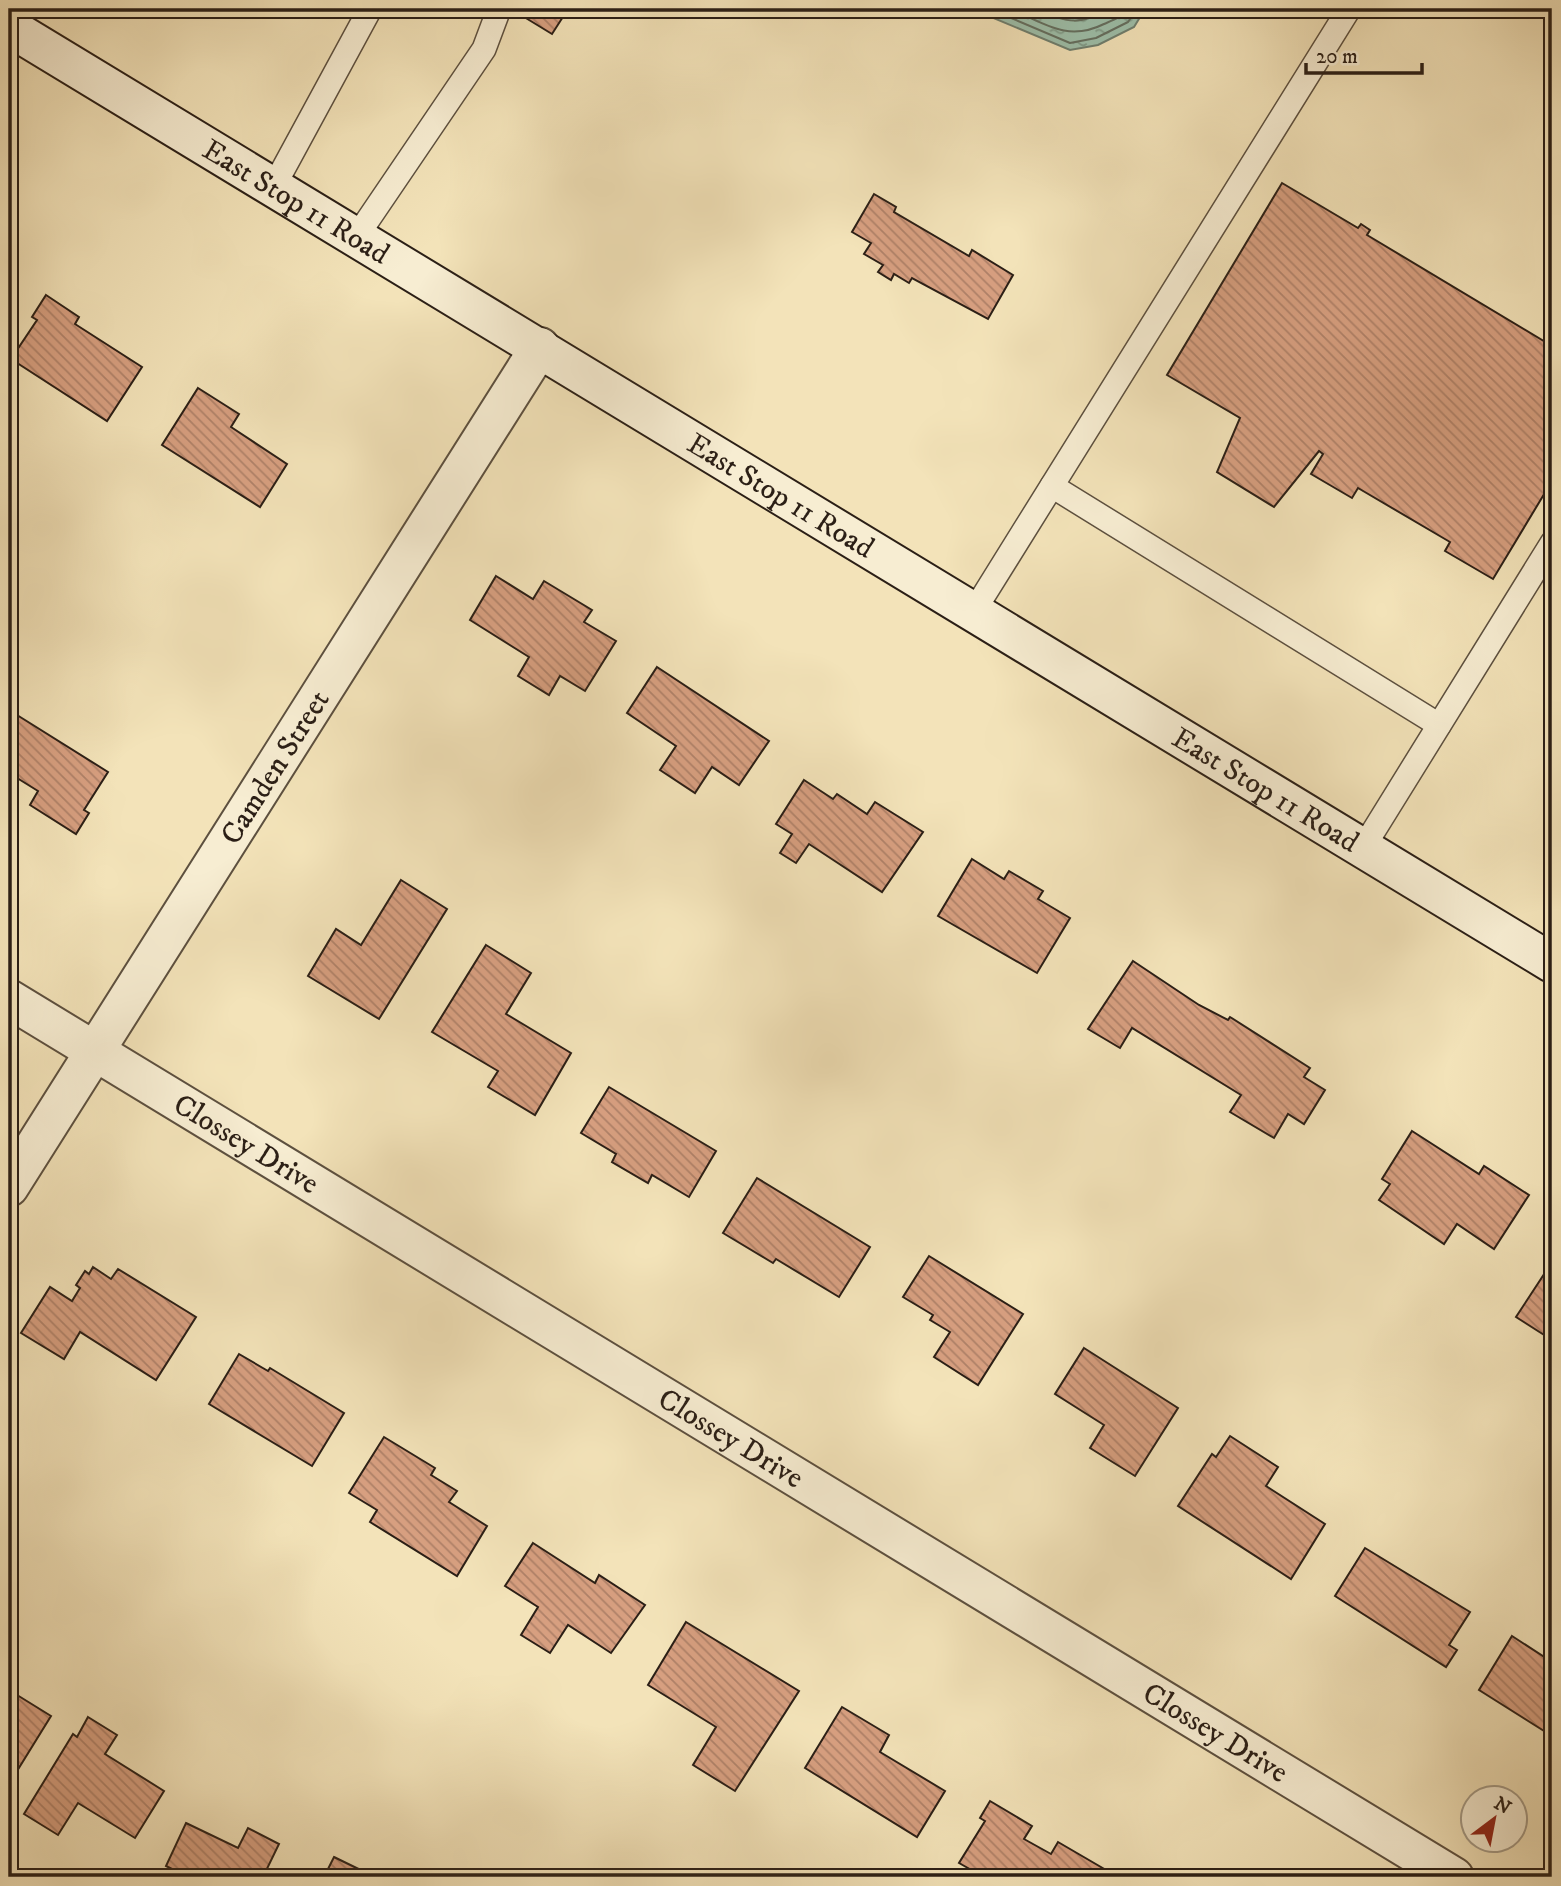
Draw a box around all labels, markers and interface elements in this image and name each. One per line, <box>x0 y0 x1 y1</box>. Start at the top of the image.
scale bar <box>1306 32 1421 76</box>
text: 20 m <box>1316 44 1358 70</box>
street label: East Stop 11 Road <box>195 132 396 273</box>
street label: East Stop 11 Road <box>680 426 881 567</box>
street label: Camden Street <box>213 684 338 852</box>
street label: East Stop 11 Road <box>1165 720 1365 862</box>
street label: Clossey Drive <box>166 1086 325 1203</box>
street label: Clossey Drive <box>651 1381 810 1497</box>
street label: Clossey Drive <box>1135 1675 1294 1792</box>
north arrow <box>1460 1784 1530 1854</box>
text: N <box>1490 1792 1515 1820</box>

